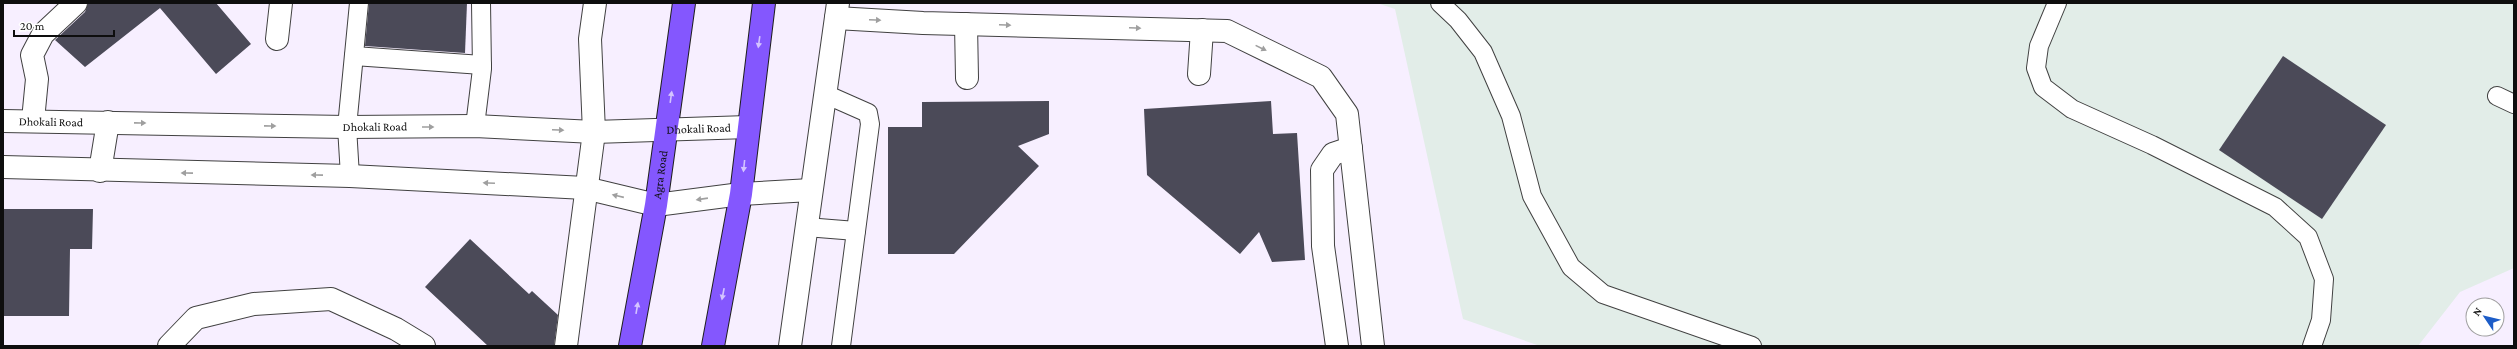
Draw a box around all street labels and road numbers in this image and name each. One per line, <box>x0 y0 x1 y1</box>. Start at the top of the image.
street label: Dhokali Road <box>19 114 84 129</box>
street label: Dhokali Road <box>343 120 408 134</box>
street label: Dhokali Road <box>666 121 732 137</box>
street label: Agra Road <box>650 149 671 200</box>

